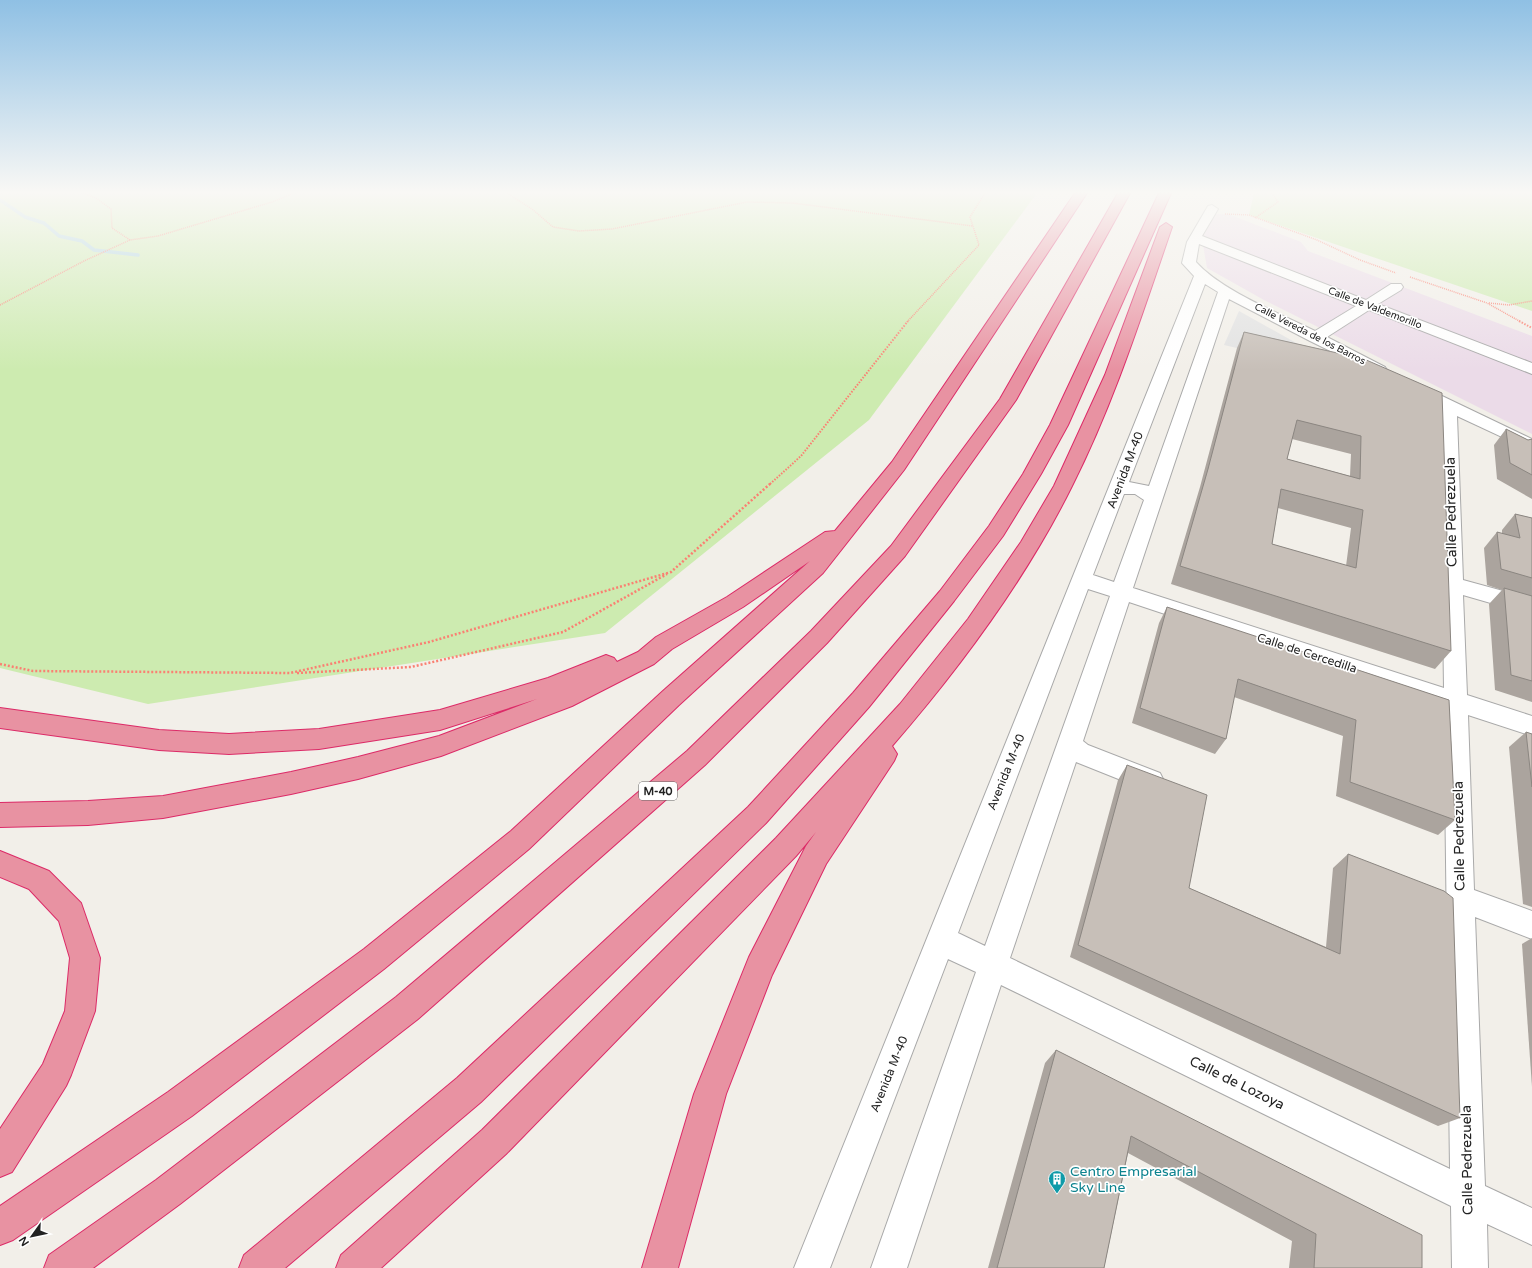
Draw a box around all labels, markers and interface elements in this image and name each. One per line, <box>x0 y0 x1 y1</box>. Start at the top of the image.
street label: Calle de Valdemorillo <box>1326 285 1424 331</box>
street label: Calle Vereda de los Barros <box>1252 301 1368 367</box>
street label: Avenida M-40 <box>1104 429 1146 510</box>
street label: Calle Pedrezuela <box>1442 457 1460 567</box>
street label: Calle de Cercedilla <box>1255 630 1359 676</box>
street label: Avenida M-40 <box>984 731 1028 812</box>
street label: Calle Pedrezuela <box>1450 781 1468 891</box>
road number: M-40 <box>639 782 677 800</box>
street label: Avenida M-40 <box>867 1033 911 1114</box>
street label: Calle de Lozoya <box>1187 1053 1287 1113</box>
street label: Calle Pedrezuela <box>1458 1105 1476 1215</box>
place label: Centro Empresarial Sky Line <box>1070 1163 1197 1196</box>
building icon: Centro Empresarial Sky Line <box>1047 1169 1067 1194</box>
north arrow <box>12 1216 52 1256</box>
text: N <box>16 1234 32 1248</box>

